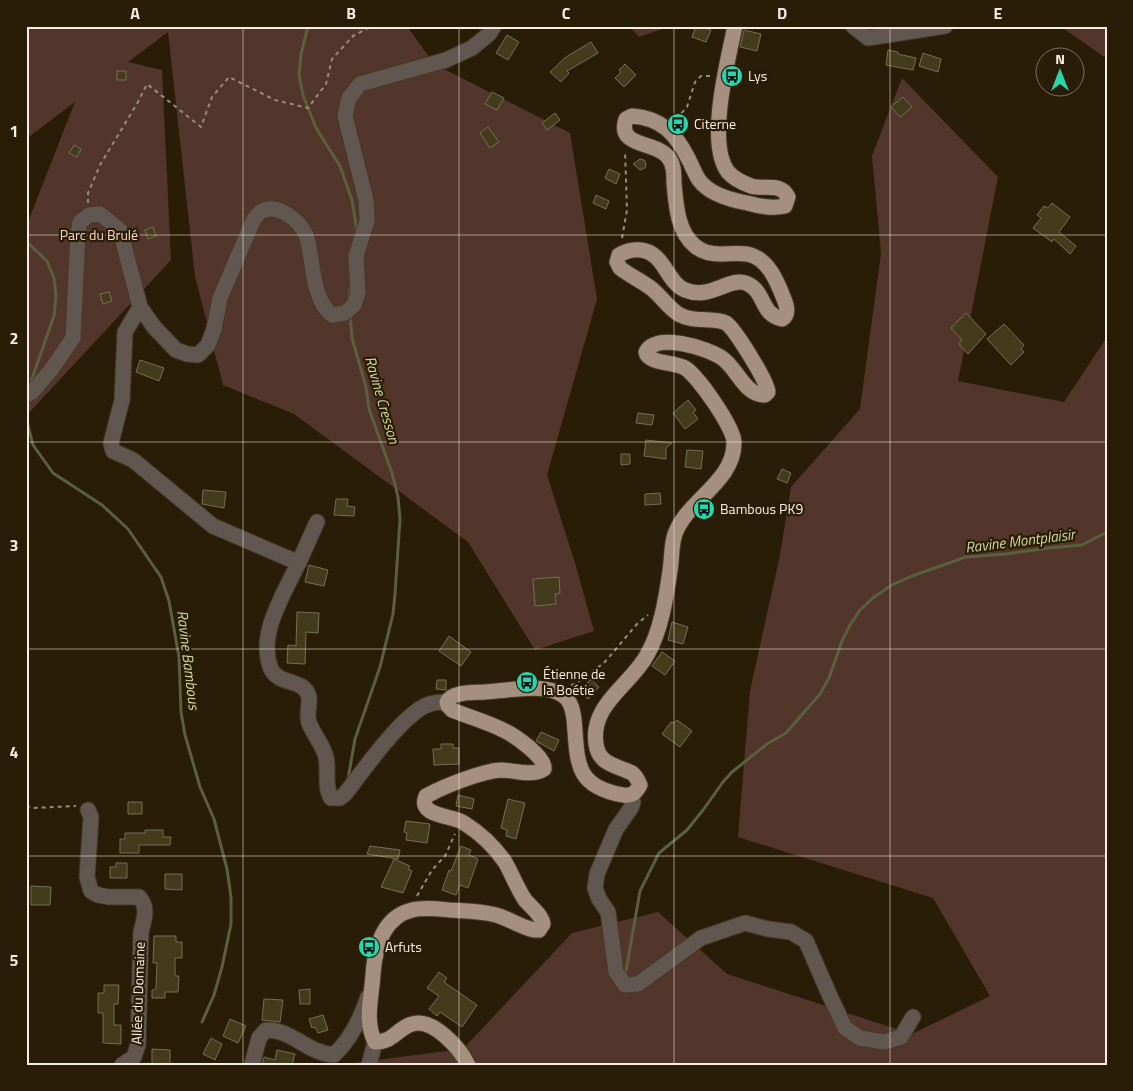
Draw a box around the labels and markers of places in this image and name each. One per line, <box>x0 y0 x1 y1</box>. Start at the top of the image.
bus stop icon: Lys <box>720 64 744 88</box>
place label: Lys <box>748 65 767 86</box>
bus stop icon: Citerne <box>666 112 690 136</box>
place label: Citerne <box>694 113 736 134</box>
bus stop icon: Bambous PK9 <box>692 497 716 521</box>
place label: Bambous PK9 <box>720 498 803 519</box>
place label: Étienne de la Boétie <box>543 663 605 700</box>
bus stop icon: Étienne de la Boétie <box>515 670 539 694</box>
bus stop icon: Arfuts <box>357 935 381 959</box>
place label: Arfuts <box>385 936 422 957</box>

